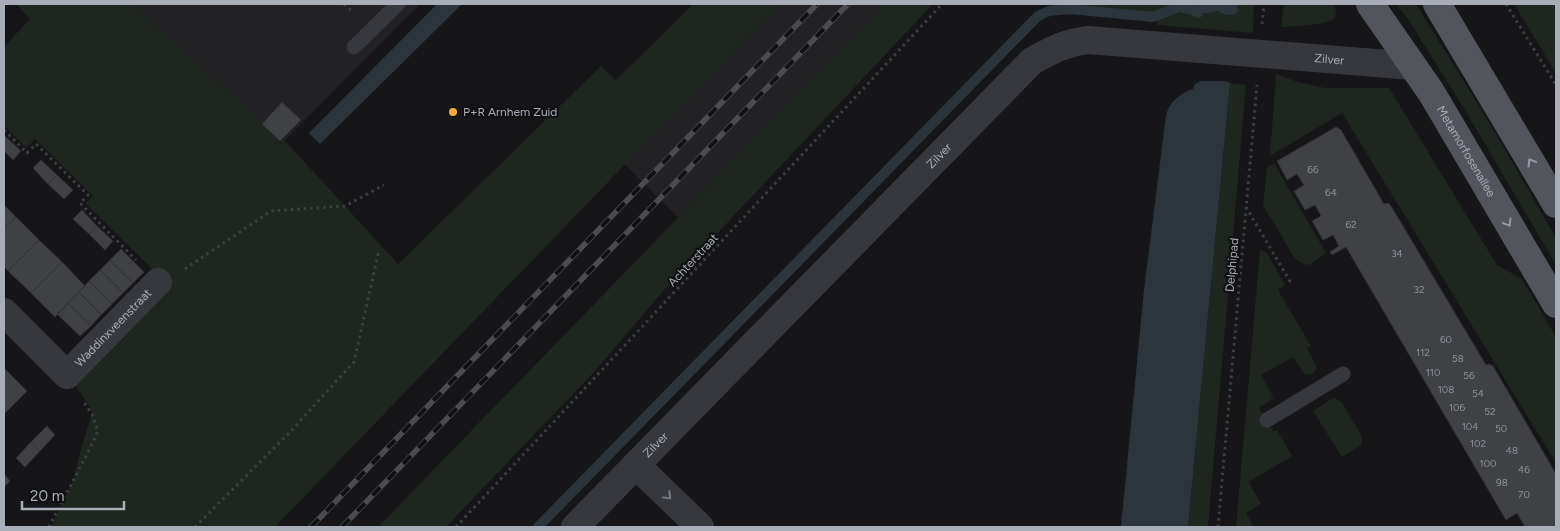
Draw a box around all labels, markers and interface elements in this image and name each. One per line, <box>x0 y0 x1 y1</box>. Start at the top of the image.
street label: Zilver <box>1314 51 1345 67</box>
street label: Metamorfosenallee <box>1434 103 1499 200</box>
place label: P+R Arnhem Zuid <box>463 105 557 119</box>
marker: P+R Arnhem Zuid <box>447 106 459 118</box>
street label: Zilver <box>924 140 955 171</box>
one-way arrow <box>1528 158 1538 167</box>
house number: 66 <box>1307 163 1319 176</box>
house number: 64 <box>1325 186 1337 199</box>
one-way arrow <box>1502 217 1512 226</box>
house number: 62 <box>1345 218 1357 231</box>
street label: Achterstraat <box>665 230 721 289</box>
street label: Delphipad <box>1223 237 1241 293</box>
house number: 34 <box>1391 247 1403 260</box>
house number: 32 <box>1413 283 1425 296</box>
street label: Waddinxveenstraat <box>72 286 155 370</box>
house number: 60 <box>1440 333 1452 346</box>
house number: 112 <box>1416 346 1430 359</box>
house number: 58 <box>1452 352 1464 365</box>
house number: 110 <box>1426 366 1440 379</box>
house number: 56 <box>1463 369 1475 382</box>
house number: 108 <box>1438 383 1454 396</box>
house number: 54 <box>1472 387 1484 400</box>
house number: 106 <box>1449 401 1465 414</box>
house number: 52 <box>1484 405 1496 418</box>
house number: 104 <box>1462 420 1478 433</box>
house number: 50 <box>1495 422 1507 435</box>
street label: Zilver <box>640 429 671 460</box>
house number: 102 <box>1470 437 1486 450</box>
house number: 48 <box>1506 444 1518 457</box>
house number: 100 <box>1480 457 1496 470</box>
house number: 46 <box>1518 463 1530 476</box>
house number: 98 <box>1496 476 1508 489</box>
scale bar <box>22 478 125 510</box>
text: 20 m <box>30 487 64 505</box>
house number: 70 <box>1518 488 1530 501</box>
one-way arrow <box>662 490 671 499</box>

